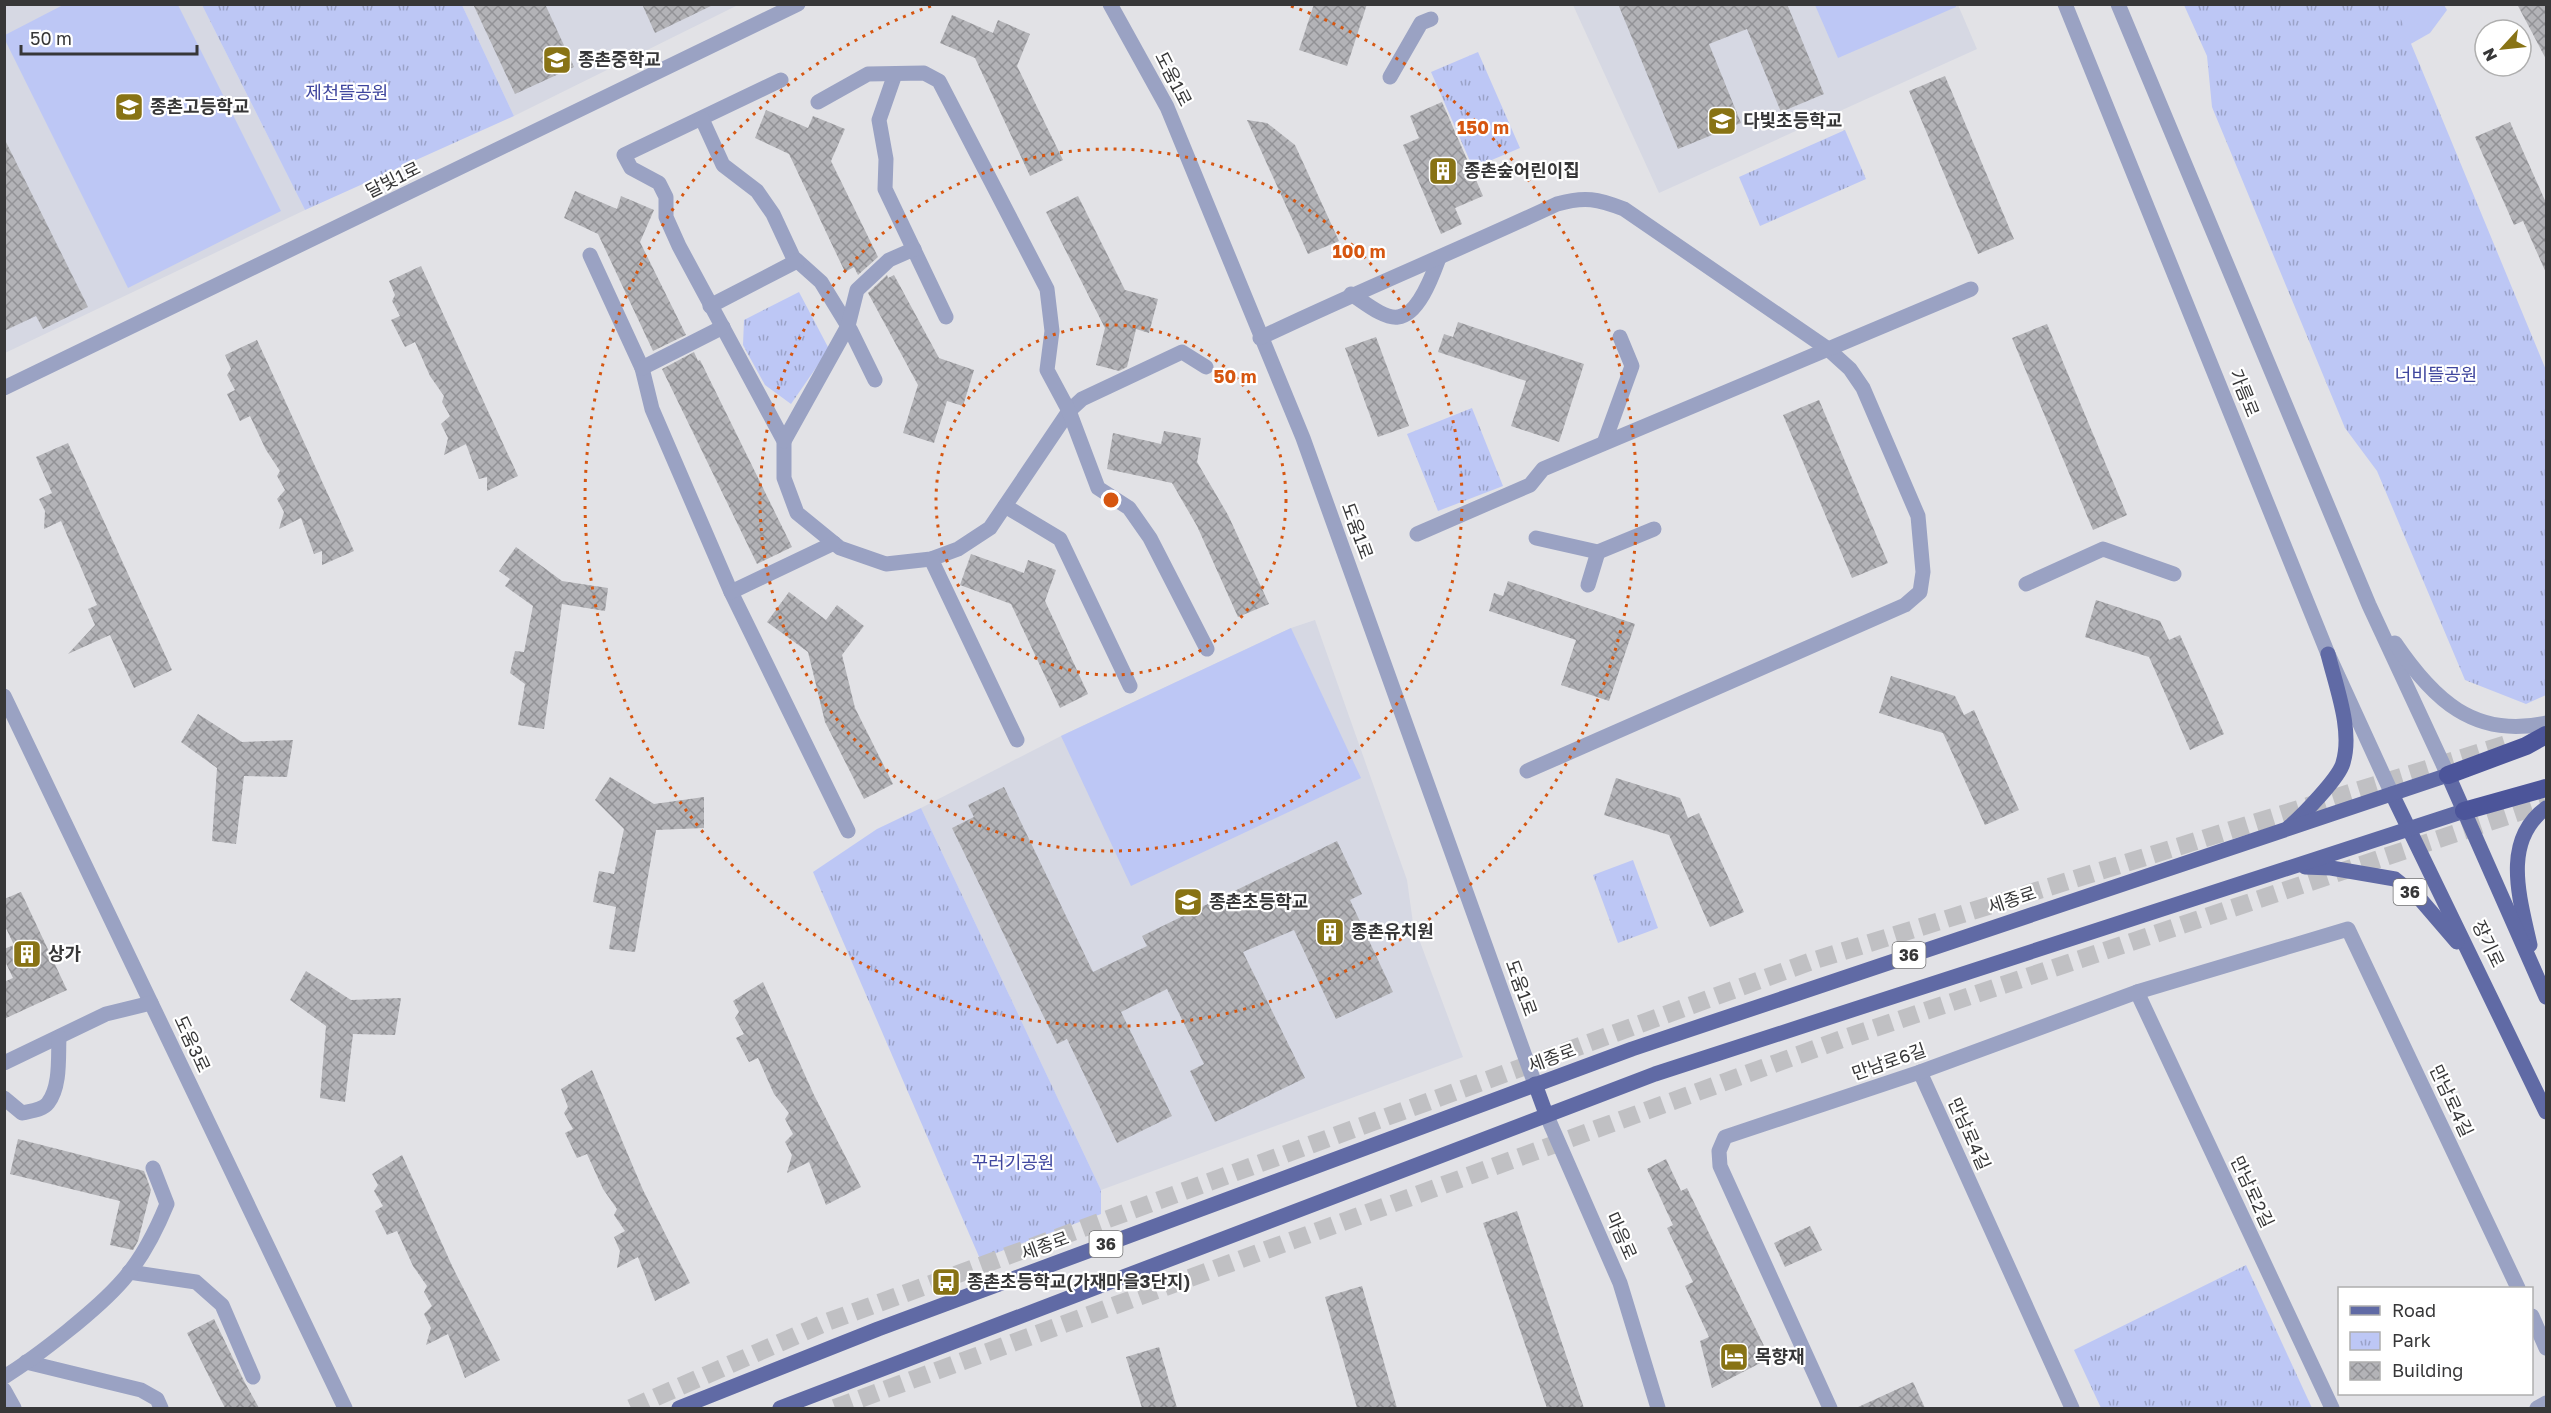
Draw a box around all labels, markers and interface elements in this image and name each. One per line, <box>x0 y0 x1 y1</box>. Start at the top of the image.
scale bar <box>21 18 196 56</box>
north arrow <box>2473 18 2533 78</box>
text: 50 m <box>30 27 72 49</box>
school or university icon: 종촌중학교 <box>541 44 573 76</box>
text: N <box>2478 45 2501 65</box>
place label: 종촌중학교 <box>578 48 661 70</box>
street label: 도움1로 <box>1151 48 1197 110</box>
park label: 제천뜰공원 <box>306 81 388 103</box>
school or university icon: 종촌고등학교 <box>113 91 145 123</box>
place label: 종촌고등학교 <box>150 95 249 117</box>
school or university icon: 다빛초등학교 <box>1706 105 1738 137</box>
place label: 다빛초등학교 <box>1743 109 1842 131</box>
text: 150 m <box>1457 116 1509 138</box>
building icon: 종촌숲어린이집 <box>1427 155 1459 187</box>
street label: 달빛1로 <box>361 156 424 202</box>
place label: 종촌숲어린이집 <box>1464 159 1580 181</box>
text: 100 m <box>1333 240 1385 262</box>
park label: 너비뜰공원 <box>2395 363 2477 385</box>
text: 50 m <box>1214 365 1256 387</box>
street label: 가름로 <box>2225 365 2264 420</box>
centre of rings <box>1101 490 1121 510</box>
street label: 도움1로 <box>1338 499 1378 562</box>
road number: 36 <box>2394 879 2426 905</box>
street label: 세종로 <box>1985 881 2039 917</box>
school or university icon: 종촌초등학교 <box>1172 886 1204 918</box>
place label: 종촌초등학교 <box>1209 890 1308 912</box>
building icon: 종촌유치원 <box>1314 916 1346 948</box>
street label: 장기로 <box>2468 916 2510 971</box>
place label: 종촌유치원 <box>1351 920 1434 942</box>
building icon: 상가 <box>11 938 43 970</box>
place label: 상가 <box>48 942 82 964</box>
road number: 36 <box>1892 942 1926 968</box>
street label: 도움1로 <box>1502 956 1542 1019</box>
street label: 도움3로 <box>170 1012 216 1076</box>
street label: 세종로 <box>1525 1038 1579 1076</box>
street label: 만남로6길 <box>1849 1038 1929 1084</box>
street label: 만남로4길 <box>2426 1061 2478 1140</box>
street label: 만남로4길 <box>1944 1094 1996 1173</box>
park label: 꾸러기공원 <box>972 1151 1054 1173</box>
street label: 만남로2길 <box>2227 1152 2279 1231</box>
street label: 마음로 <box>1602 1208 1642 1263</box>
street label: 세종로 <box>1018 1226 1072 1264</box>
road number: 36 <box>1090 1231 1122 1257</box>
bus stop icon: 종촌초등학교(가재마을3단지) <box>930 1266 962 1298</box>
place label: 종촌초등학교(가재마을3단지) <box>967 1270 1190 1292</box>
legend <box>2338 1287 2533 1395</box>
text: Road <box>2392 1299 2436 1321</box>
text: Park <box>2392 1329 2431 1351</box>
hotel icon: 목향재 <box>1718 1341 1750 1373</box>
place label: 목향재 <box>1755 1345 1805 1367</box>
text: Building <box>2392 1359 2463 1381</box>

